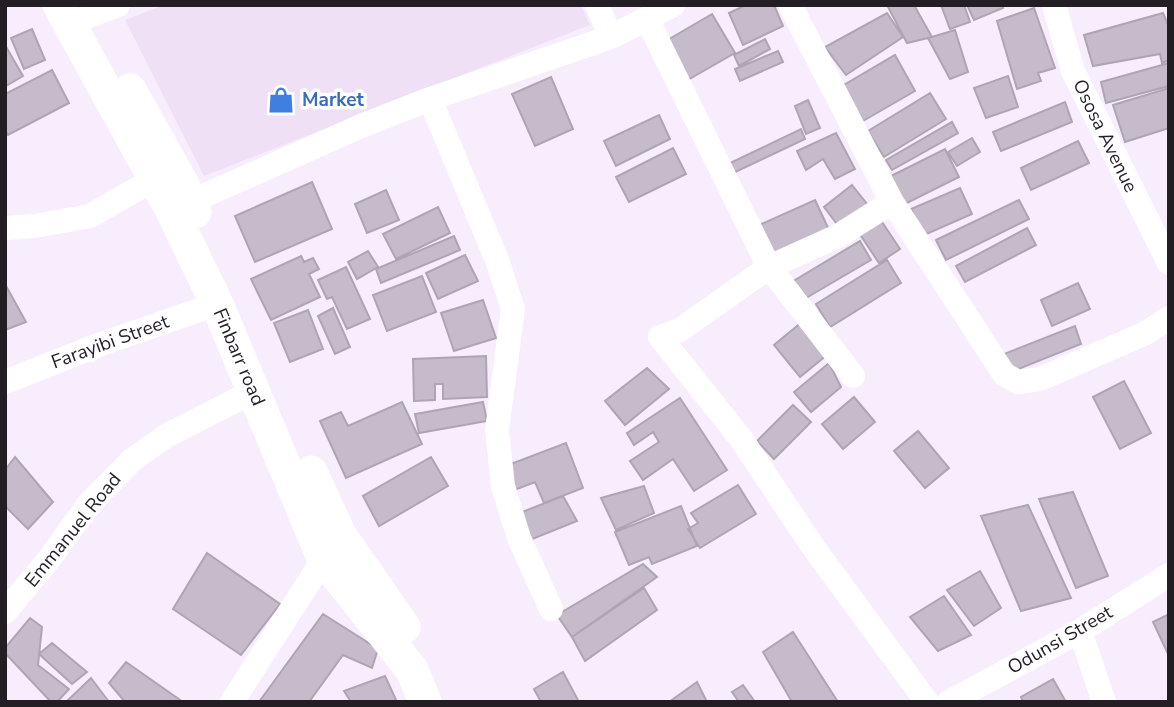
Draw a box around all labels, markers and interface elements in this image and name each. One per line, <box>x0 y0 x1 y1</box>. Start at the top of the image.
street label: Ososa Avenue <box>1066 75 1144 197</box>
shop icon: Market <box>266 85 296 115</box>
place label: Market <box>302 87 365 113</box>
street label: Finbarr road <box>207 304 271 410</box>
street label: Farayibi Street <box>48 309 173 375</box>
street label: Emmanuel Road <box>19 467 127 593</box>
street label: Odunsi Street <box>1003 599 1118 681</box>

